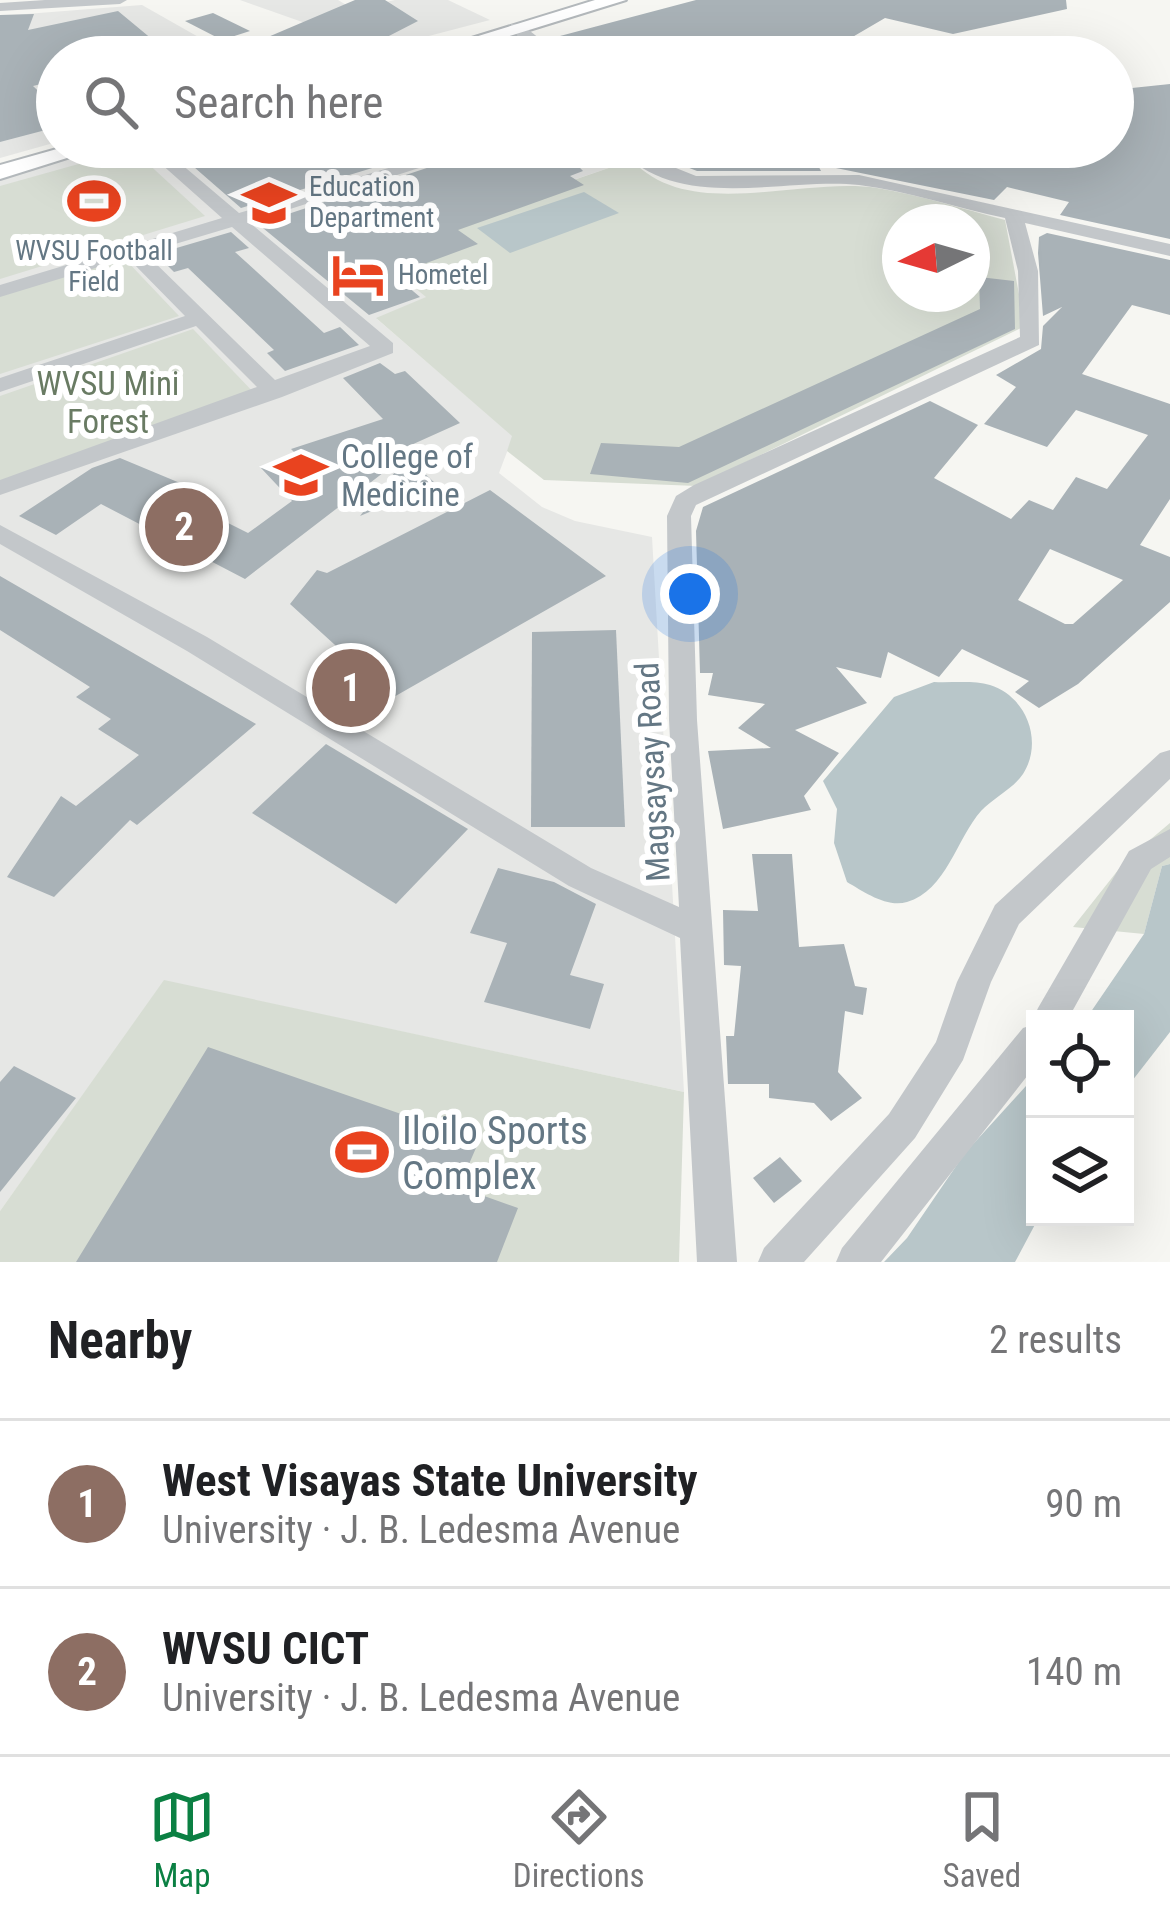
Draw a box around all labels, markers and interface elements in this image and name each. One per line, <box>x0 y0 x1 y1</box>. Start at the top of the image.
search box <box>36 36 1134 168</box>
icon: search <box>78 69 144 135</box>
text: Search here <box>174 76 383 129</box>
place label: Education Department <box>309 171 434 234</box>
sports icon: WVSU Football Field <box>65 172 123 230</box>
school or university icon: Education Department <box>240 174 298 232</box>
north arrow <box>882 204 990 312</box>
place label: WVSU Football Field <box>15 235 173 298</box>
hotel icon: Hometel <box>329 246 387 304</box>
place label: Hometel <box>398 259 488 291</box>
park label: WVSU Mini Forest <box>37 364 179 441</box>
place label: College of Medicine <box>341 437 474 514</box>
school or university icon: College of Medicine <box>272 446 330 504</box>
pin: 2 <box>145 482 223 572</box>
your location <box>660 564 720 624</box>
pin: 1 <box>312 643 390 733</box>
street label: Magsaysay Road <box>627 661 678 883</box>
map controls <box>1026 1010 1134 1226</box>
button: locate <box>1026 1010 1134 1118</box>
place label: Iloilo Sports Complex <box>402 1108 588 1199</box>
button: layers <box>1026 1118 1134 1226</box>
sports icon: Iloilo Sports Complex <box>333 1123 391 1181</box>
text: Nearby <box>48 1311 192 1370</box>
text: 2 results <box>989 1317 1122 1363</box>
text: West Visayas State University <box>162 1454 698 1507</box>
text: 1 <box>77 1481 97 1527</box>
text: 90 m <box>1045 1481 1122 1527</box>
text: University · J. B. Ledesma Avenue <box>162 1507 680 1553</box>
text: WVSU CICT <box>162 1622 369 1675</box>
text: 2 <box>77 1649 97 1695</box>
text: 140 m <box>1026 1649 1122 1695</box>
text: University · J. B. Ledesma Avenue <box>162 1675 680 1721</box>
tab: Map <box>149 1784 215 1895</box>
tab: Directions <box>513 1784 645 1895</box>
tab: Saved <box>943 1784 1021 1895</box>

